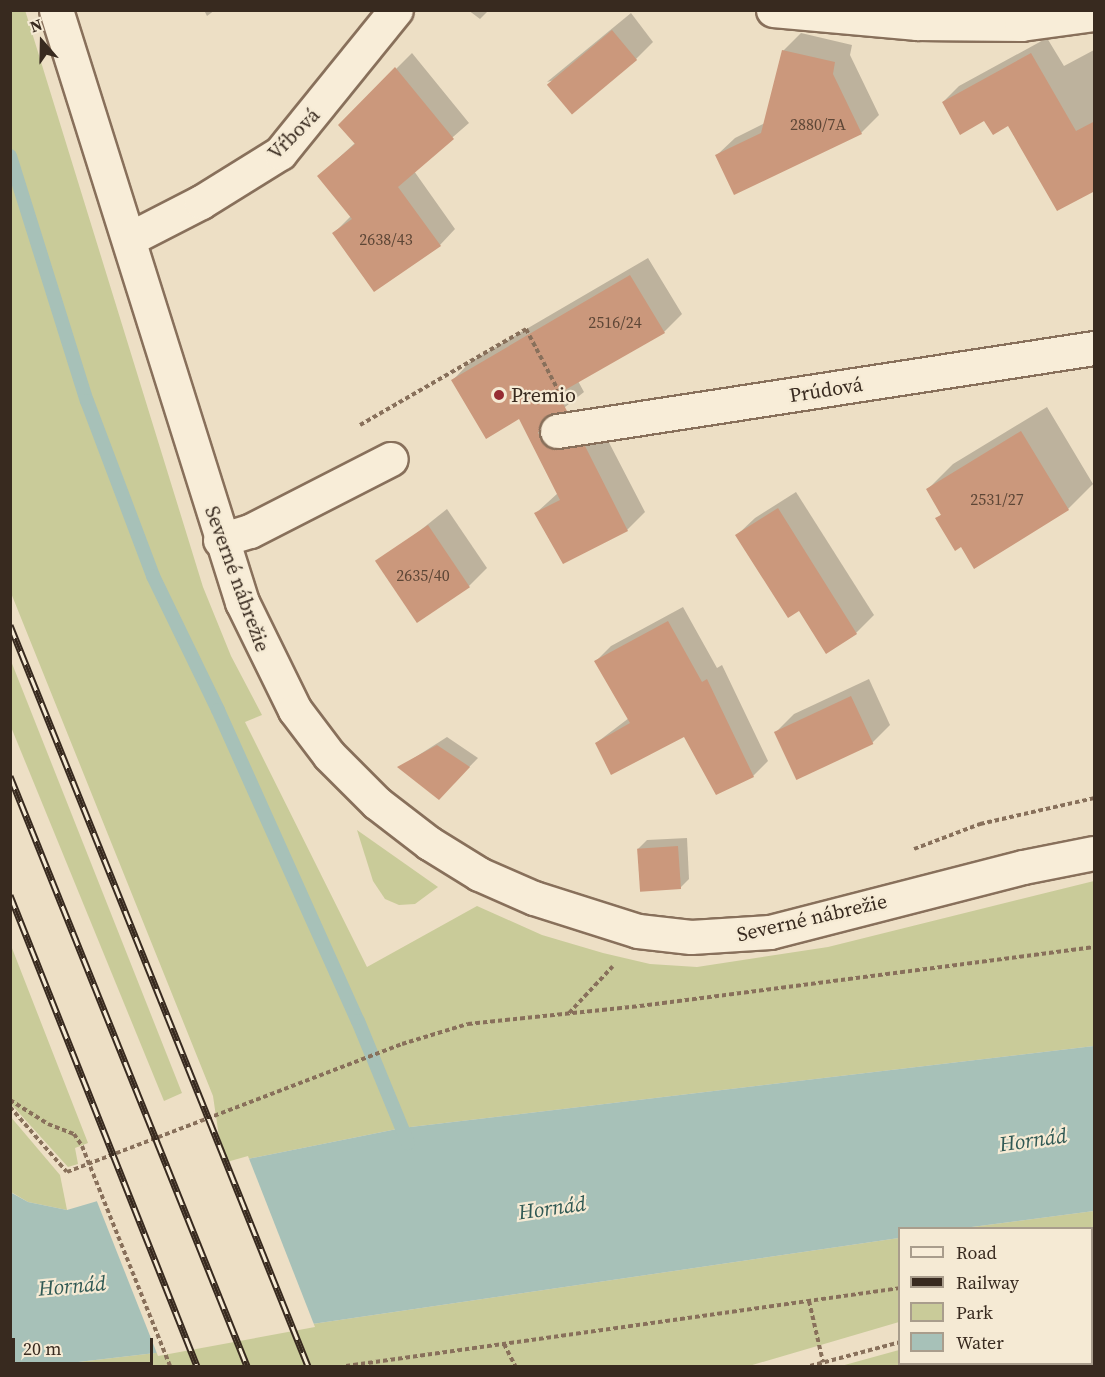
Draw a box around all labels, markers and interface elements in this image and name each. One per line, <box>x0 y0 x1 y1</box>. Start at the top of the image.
north arrow <box>12 12 72 72</box>
text: N <box>27 13 45 37</box>
street label: Vŕbová <box>263 103 325 165</box>
house number: 2880/7A <box>790 114 846 134</box>
house number: 2638/43 <box>359 229 413 249</box>
house number: 2516/24 <box>588 312 642 332</box>
street label: Prúdová <box>788 372 864 408</box>
place label: Premio <box>511 383 576 407</box>
marker: Premio <box>492 388 506 402</box>
house number: 2531/27 <box>970 489 1024 509</box>
street label: Severné nábrežie <box>200 503 274 655</box>
house number: 2635/40 <box>396 565 450 585</box>
street label: Severné nábrežie <box>735 889 889 947</box>
water label: Hornád <box>998 1123 1068 1157</box>
water label: Hornád <box>517 1191 587 1225</box>
legend <box>898 1227 1093 1365</box>
text: Road <box>956 1240 997 1265</box>
water label: Hornád <box>37 1270 107 1302</box>
text: Railway <box>956 1270 1019 1295</box>
text: Park <box>956 1300 993 1325</box>
scale bar <box>15 1326 156 1364</box>
text: Water <box>956 1330 1004 1355</box>
text: 20 m <box>23 1336 61 1361</box>

